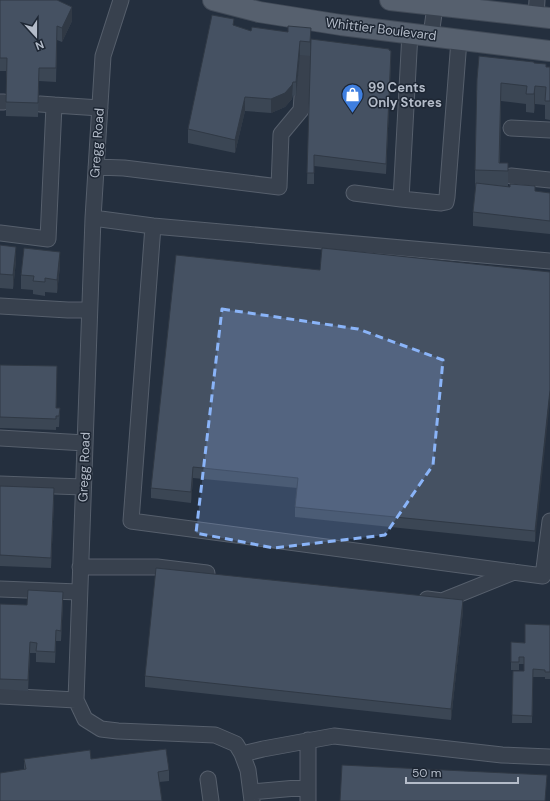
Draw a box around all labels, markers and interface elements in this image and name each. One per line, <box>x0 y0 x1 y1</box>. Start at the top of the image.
street label: Whittier Boulevard <box>325 14 437 44</box>
north arrow <box>16 16 56 56</box>
text: N <box>33 37 46 53</box>
place label: 99 Cents Only Stores <box>368 79 442 111</box>
shop icon: 99 Cents Only Stores <box>339 81 365 114</box>
street label: Gregg Road <box>86 107 108 179</box>
street label: Gregg Road <box>74 432 94 502</box>
scale bar <box>406 759 518 785</box>
text: 50 m <box>412 765 441 781</box>

